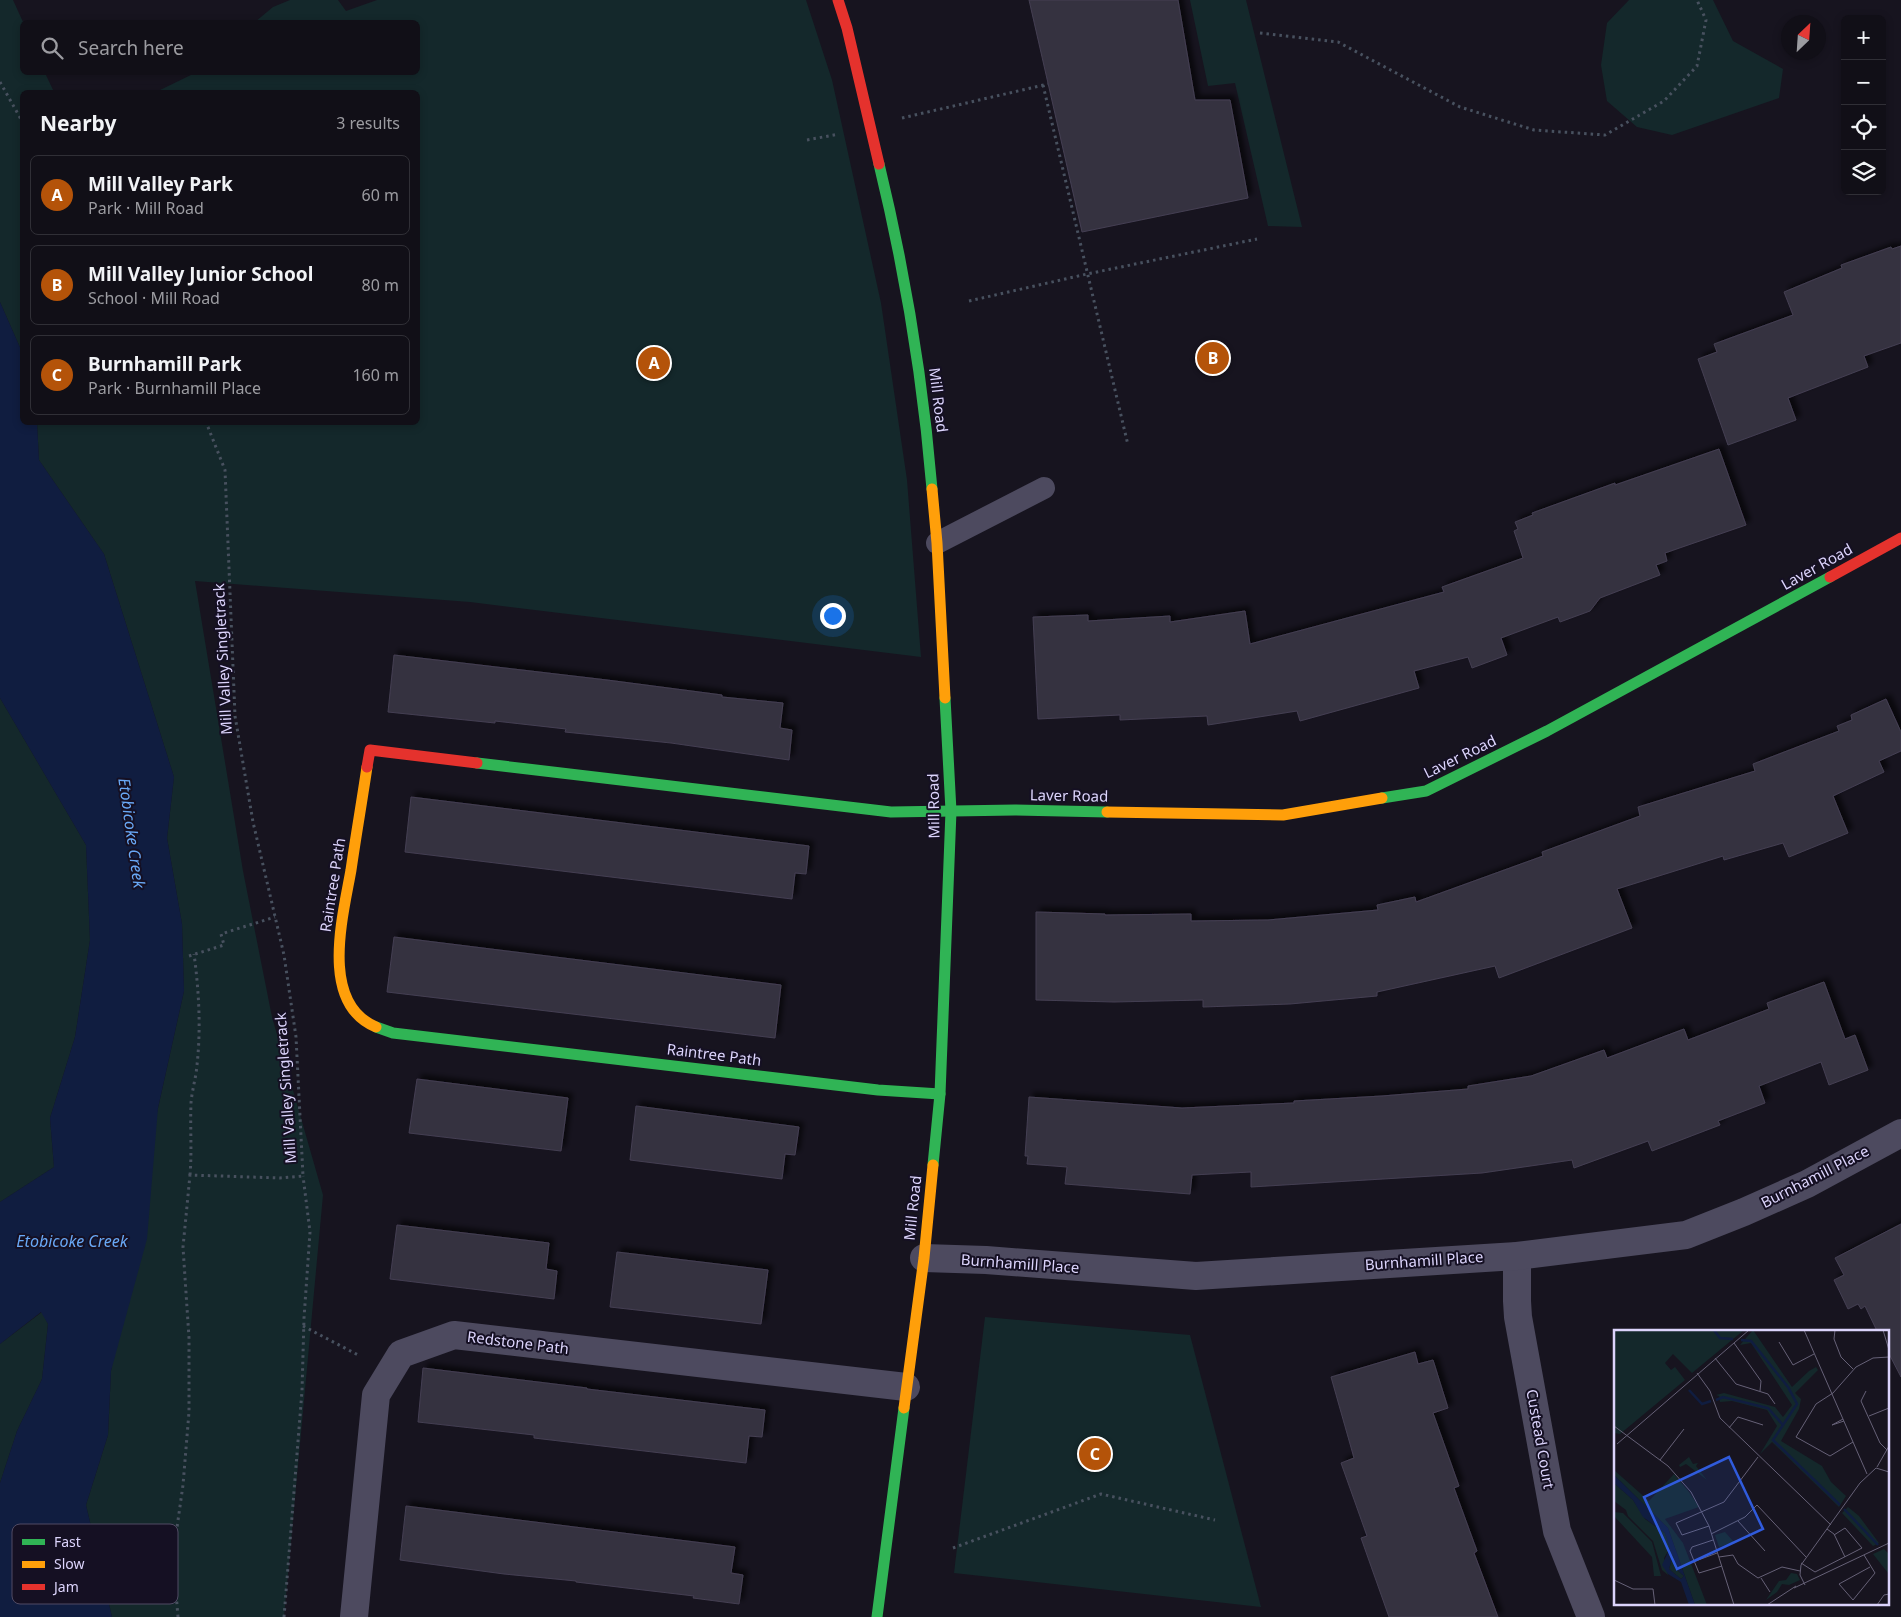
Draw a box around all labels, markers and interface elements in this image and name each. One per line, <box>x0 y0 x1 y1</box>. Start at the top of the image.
north arrow <box>1781 15 1826 60</box>
map controls <box>1841 15 1886 195</box>
button: + <box>1841 15 1886 60</box>
search box <box>20 20 420 75</box>
icon: search <box>38 34 66 62</box>
text: Search here <box>78 35 184 61</box>
button: − <box>1841 60 1886 105</box>
button: locate <box>1841 105 1886 150</box>
text: Nearby <box>40 109 116 137</box>
text: 3 results <box>336 112 400 134</box>
button: layers <box>1841 150 1886 195</box>
text: Mill Valley Park <box>88 171 233 197</box>
text: A <box>51 184 63 206</box>
text: 60 m <box>362 184 399 206</box>
text: Park · Mill Road <box>88 197 204 219</box>
text: Mill Valley Junior School <box>88 261 313 287</box>
text: B <box>52 274 62 296</box>
text: 80 m <box>362 274 399 296</box>
text: School · Mill Road <box>88 287 220 309</box>
pin: B <box>1197 339 1229 377</box>
pin: A <box>638 344 670 382</box>
text: Burnhamill Park <box>88 351 241 377</box>
text: C <box>52 364 62 386</box>
text: 160 m <box>352 364 399 386</box>
street label: Mill Road <box>925 366 953 433</box>
text: Park · Burnhamill Place <box>88 377 261 399</box>
street label: Laver Road <box>1777 538 1856 594</box>
street label: Mill Valley Singletrack <box>208 583 236 735</box>
your location <box>820 603 846 629</box>
street label: Laver Road <box>1420 730 1499 782</box>
street label: Mill Road <box>922 773 944 839</box>
water label: Etobicoke Creek <box>113 776 151 891</box>
street label: Laver Road <box>1030 784 1108 806</box>
street label: Raintree Path <box>315 836 349 933</box>
street label: Mill Valley Singletrack <box>270 1012 300 1164</box>
street label: Raintree Path <box>666 1038 763 1070</box>
street label: Burnhamill Place <box>1757 1140 1872 1212</box>
street label: Mill Road <box>899 1174 925 1241</box>
water label: Etobicoke Creek <box>16 1230 129 1252</box>
street label: Burnhamill Place <box>1364 1246 1484 1274</box>
street label: Burnhamill Place <box>960 1249 1080 1277</box>
street label: Redstone Path <box>466 1326 570 1358</box>
inset map <box>1614 1330 1888 1604</box>
street label: Custead Court <box>1522 1387 1560 1491</box>
pin: C <box>1079 1435 1111 1473</box>
legend <box>12 1524 178 1604</box>
text: Fast <box>54 1532 81 1551</box>
text: Slow <box>54 1554 85 1573</box>
text: Jam <box>52 1577 79 1596</box>

